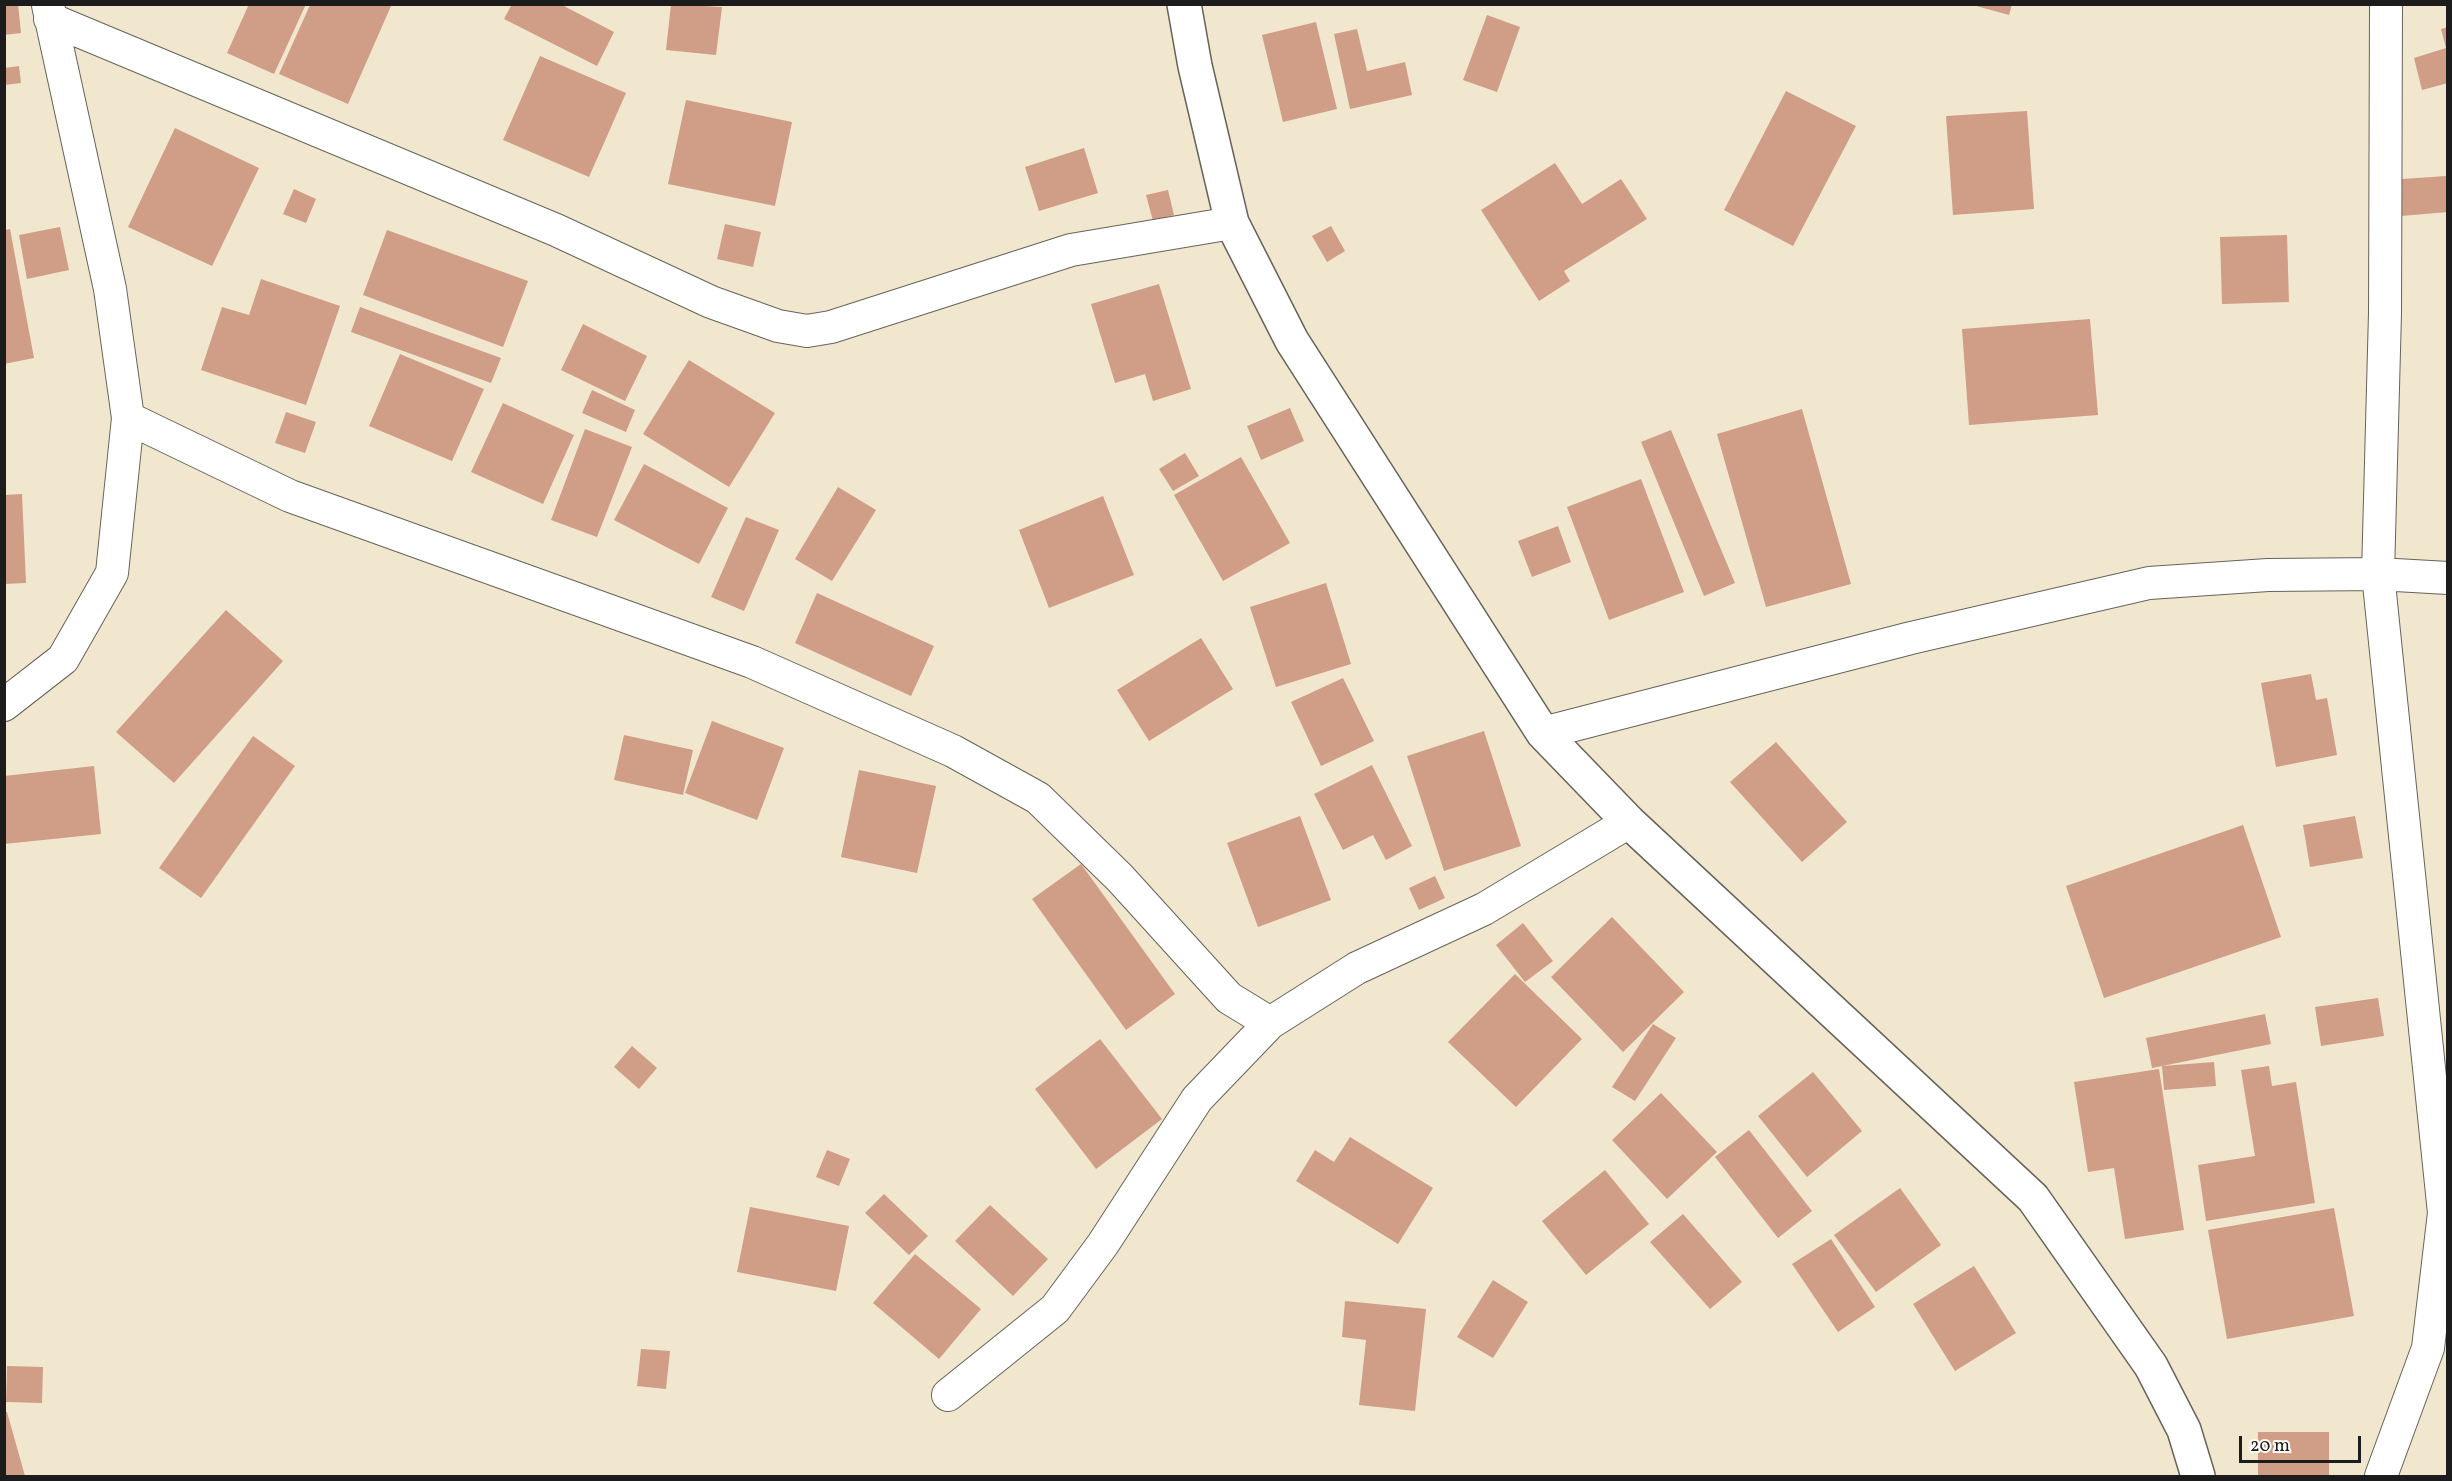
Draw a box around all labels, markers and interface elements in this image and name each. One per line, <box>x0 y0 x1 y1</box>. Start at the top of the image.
scale bar <box>2242 1424 2364 1462</box>
text: 20 m <box>2250 1434 2290 1459</box>

